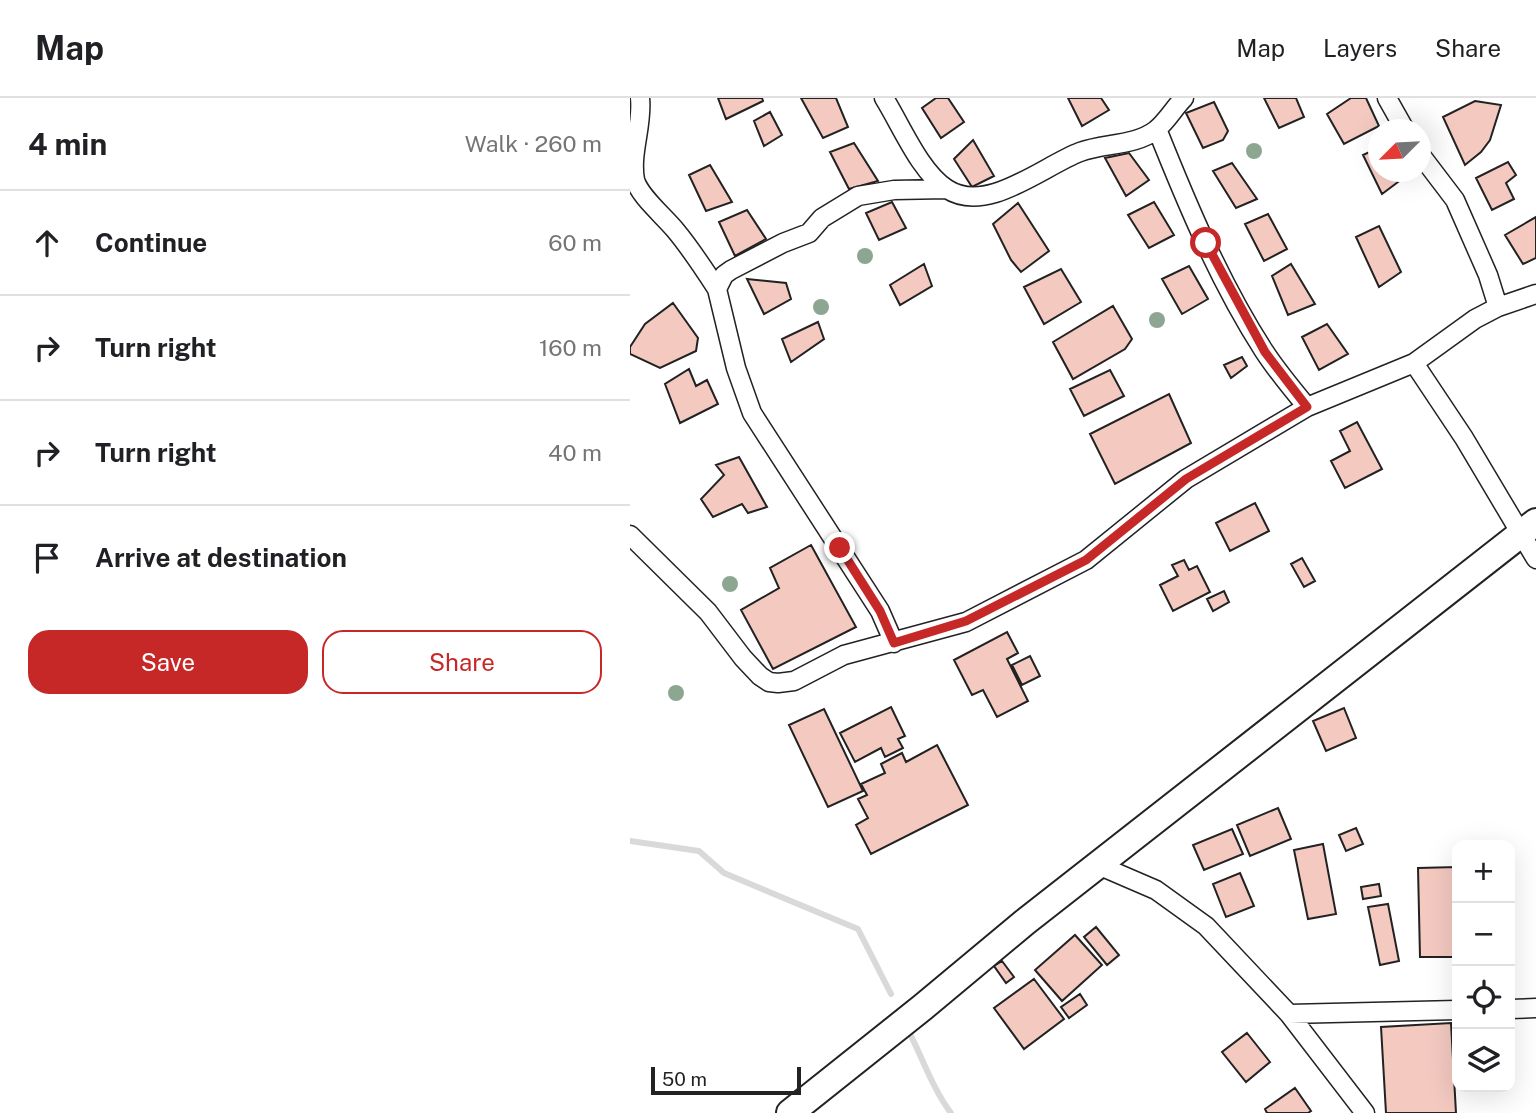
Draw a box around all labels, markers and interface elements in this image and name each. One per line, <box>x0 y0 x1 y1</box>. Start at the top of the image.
text: Map <box>35 29 104 67</box>
text: Map <box>1236 34 1285 62</box>
text: Layers <box>1323 34 1397 62</box>
text: Share <box>1435 34 1501 62</box>
north arrow <box>1368 119 1431 182</box>
text: 4 min <box>28 126 107 162</box>
text: Walk · 260 m <box>465 130 602 157</box>
icon: ahead <box>28 224 66 262</box>
text: Continue <box>95 227 207 258</box>
route start <box>1190 227 1221 258</box>
text: 60 m <box>548 229 602 256</box>
icon: right <box>28 329 66 367</box>
text: Turn right <box>95 332 217 363</box>
text: 160 m <box>539 334 602 361</box>
icon: right <box>28 434 66 472</box>
text: Turn right <box>95 437 217 468</box>
text: 40 m <box>548 439 602 466</box>
route end <box>824 532 855 563</box>
icon: arrive <box>28 539 66 577</box>
text: Arrive at destination <box>95 542 347 573</box>
button: Save <box>28 630 308 694</box>
button: Share <box>322 630 602 694</box>
map controls <box>1452 840 1515 1092</box>
button: + <box>1452 840 1515 903</box>
button: − <box>1452 903 1515 966</box>
button: locate <box>1452 966 1515 1029</box>
button: layers <box>1452 1029 1515 1092</box>
scale bar <box>651 1064 802 1096</box>
text: 50 m <box>662 1068 707 1090</box>

